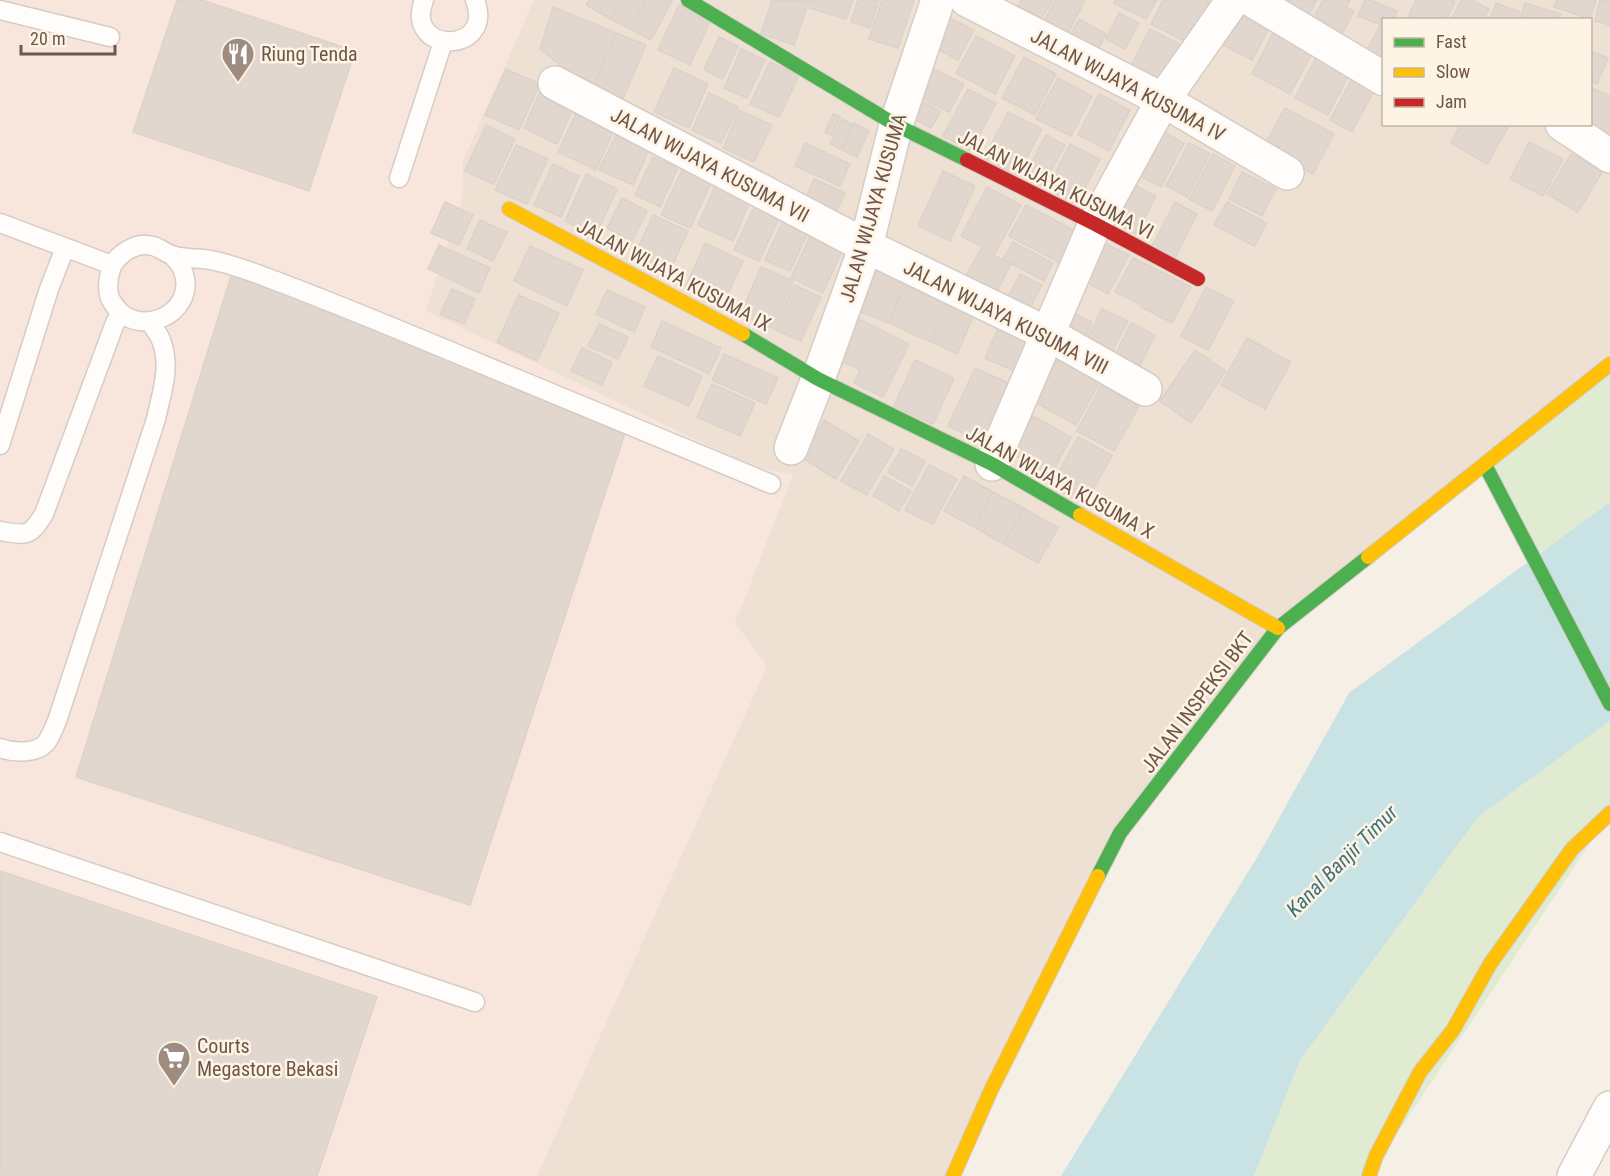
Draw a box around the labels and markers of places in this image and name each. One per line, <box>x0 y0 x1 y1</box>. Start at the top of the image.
restaurant icon: Riung Tenda <box>220 36 256 83</box>
place label: Riung Tenda <box>261 42 358 66</box>
place label: Courts Megastore Bekasi <box>197 1034 338 1081</box>
supermarket icon: Courts Megastore Bekasi <box>156 1040 192 1087</box>

